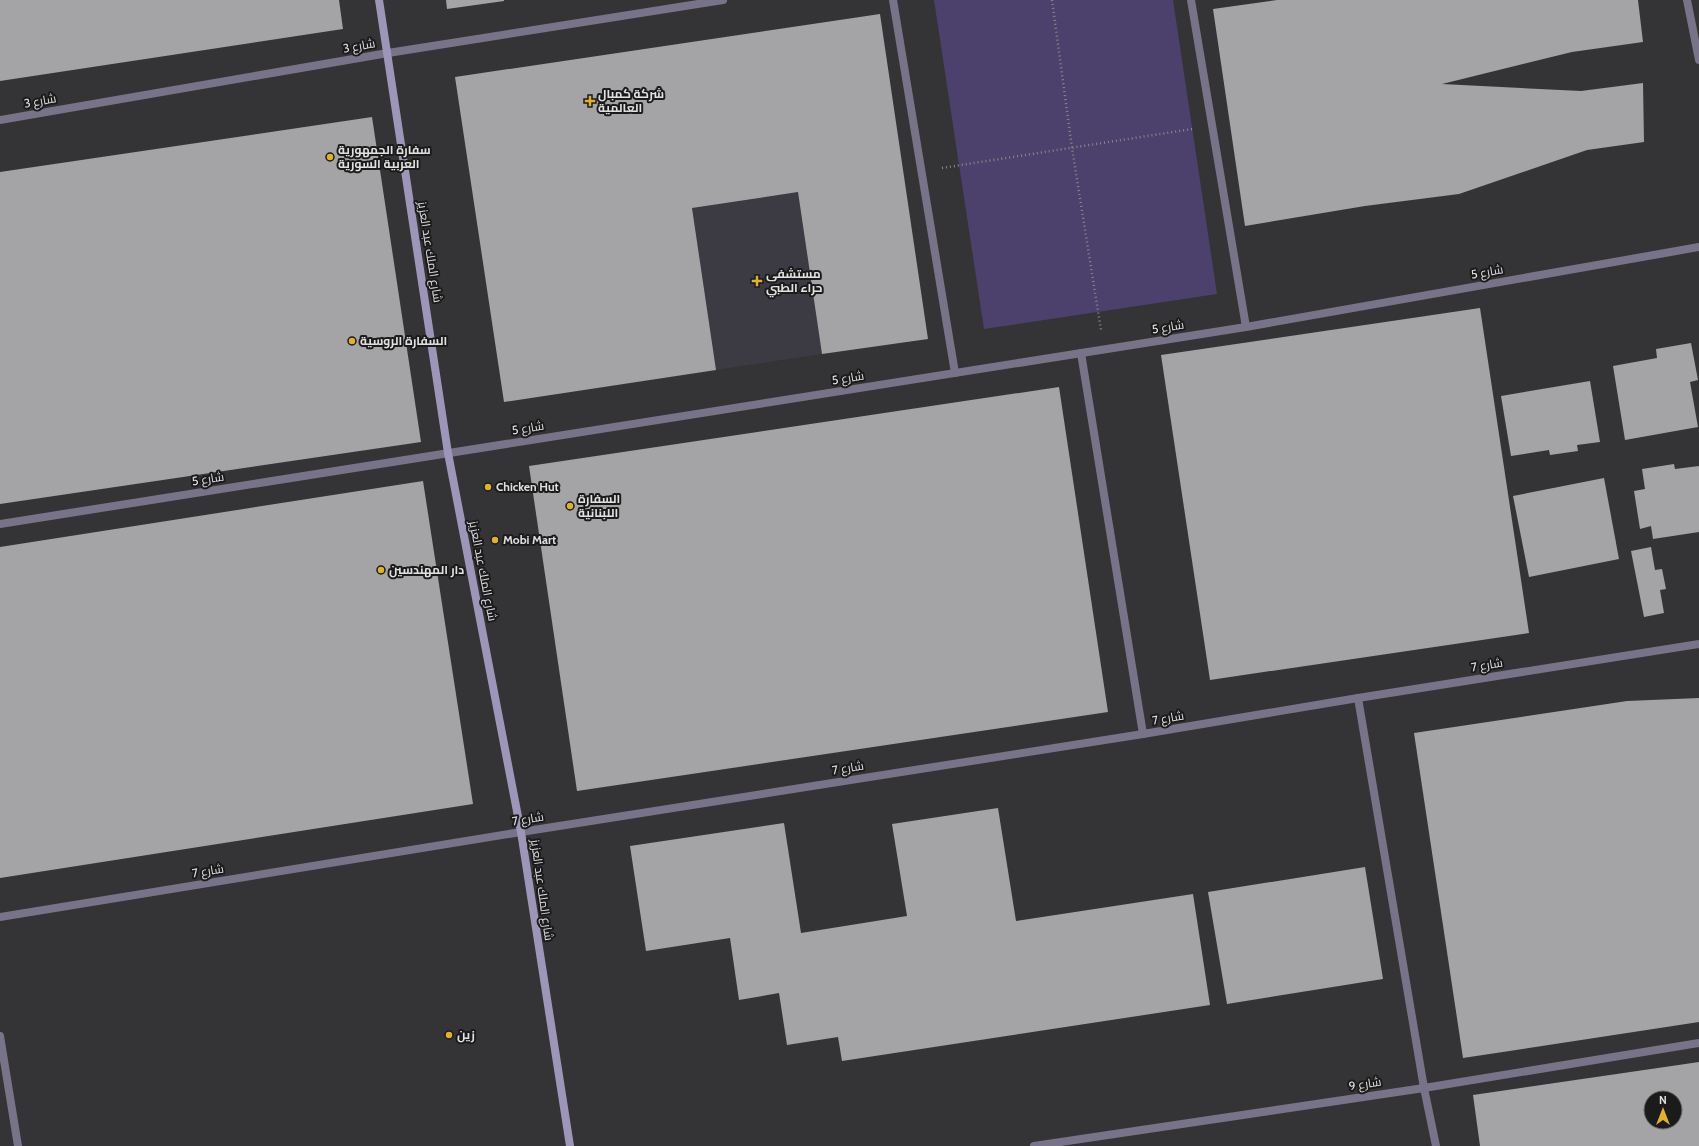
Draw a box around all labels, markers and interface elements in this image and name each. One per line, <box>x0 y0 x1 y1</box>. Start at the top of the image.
street label: شارع 3 <box>342 35 376 57</box>
place label: شركة كمبال العالمية <box>598 86 664 115</box>
street label: شارع 3 <box>23 90 57 112</box>
marker: شركة كمبال العالمية <box>585 96 595 106</box>
place label: سفارة الجمهورية العربية السورية <box>338 142 431 172</box>
marker: سفارة الجمهورية العربية السورية <box>325 152 335 162</box>
street label: شارع الملك عبد العزيز <box>414 199 446 304</box>
street label: شارع 5 <box>1470 261 1504 283</box>
place label: مستشفى حراء الطبي <box>766 266 823 298</box>
marker: مستشفى حراء الطبي <box>751 275 763 287</box>
street label: شارع 5 <box>1151 317 1185 337</box>
place label: السفارة الروسية <box>360 333 447 349</box>
marker: السفارة الروسية <box>347 336 357 346</box>
street label: شارع 5 <box>831 368 865 388</box>
street label: شارع 5 <box>511 418 545 438</box>
street label: شارع 5 <box>191 469 225 489</box>
place label: Chicken Hut <box>496 479 559 494</box>
marker: Chicken Hut <box>483 482 493 492</box>
place label: السفارة اللبنانية <box>578 491 620 520</box>
marker: السفارة اللبنانية <box>565 501 575 511</box>
street label: شارع الملك عبد العزيز <box>465 518 501 623</box>
place label: Mobi Mart <box>503 532 556 547</box>
marker: Mobi Mart <box>490 535 500 545</box>
place label: دار المهندسين <box>389 562 464 578</box>
marker: دار المهندسين <box>376 565 386 575</box>
street label: شارع 7 <box>1470 655 1504 675</box>
street label: شارع 7 <box>1151 707 1185 729</box>
street label: شارع 7 <box>831 758 865 778</box>
street label: شارع 7 <box>511 809 545 829</box>
street label: شارع الملك عبد العزيز <box>527 837 557 942</box>
street label: شارع 7 <box>191 861 225 881</box>
place label: زين <box>457 1027 475 1043</box>
marker: زين <box>444 1030 454 1040</box>
street label: شارع 9 <box>1348 1074 1383 1094</box>
north arrow <box>1643 1090 1683 1130</box>
text: N <box>1659 1093 1667 1107</box>

